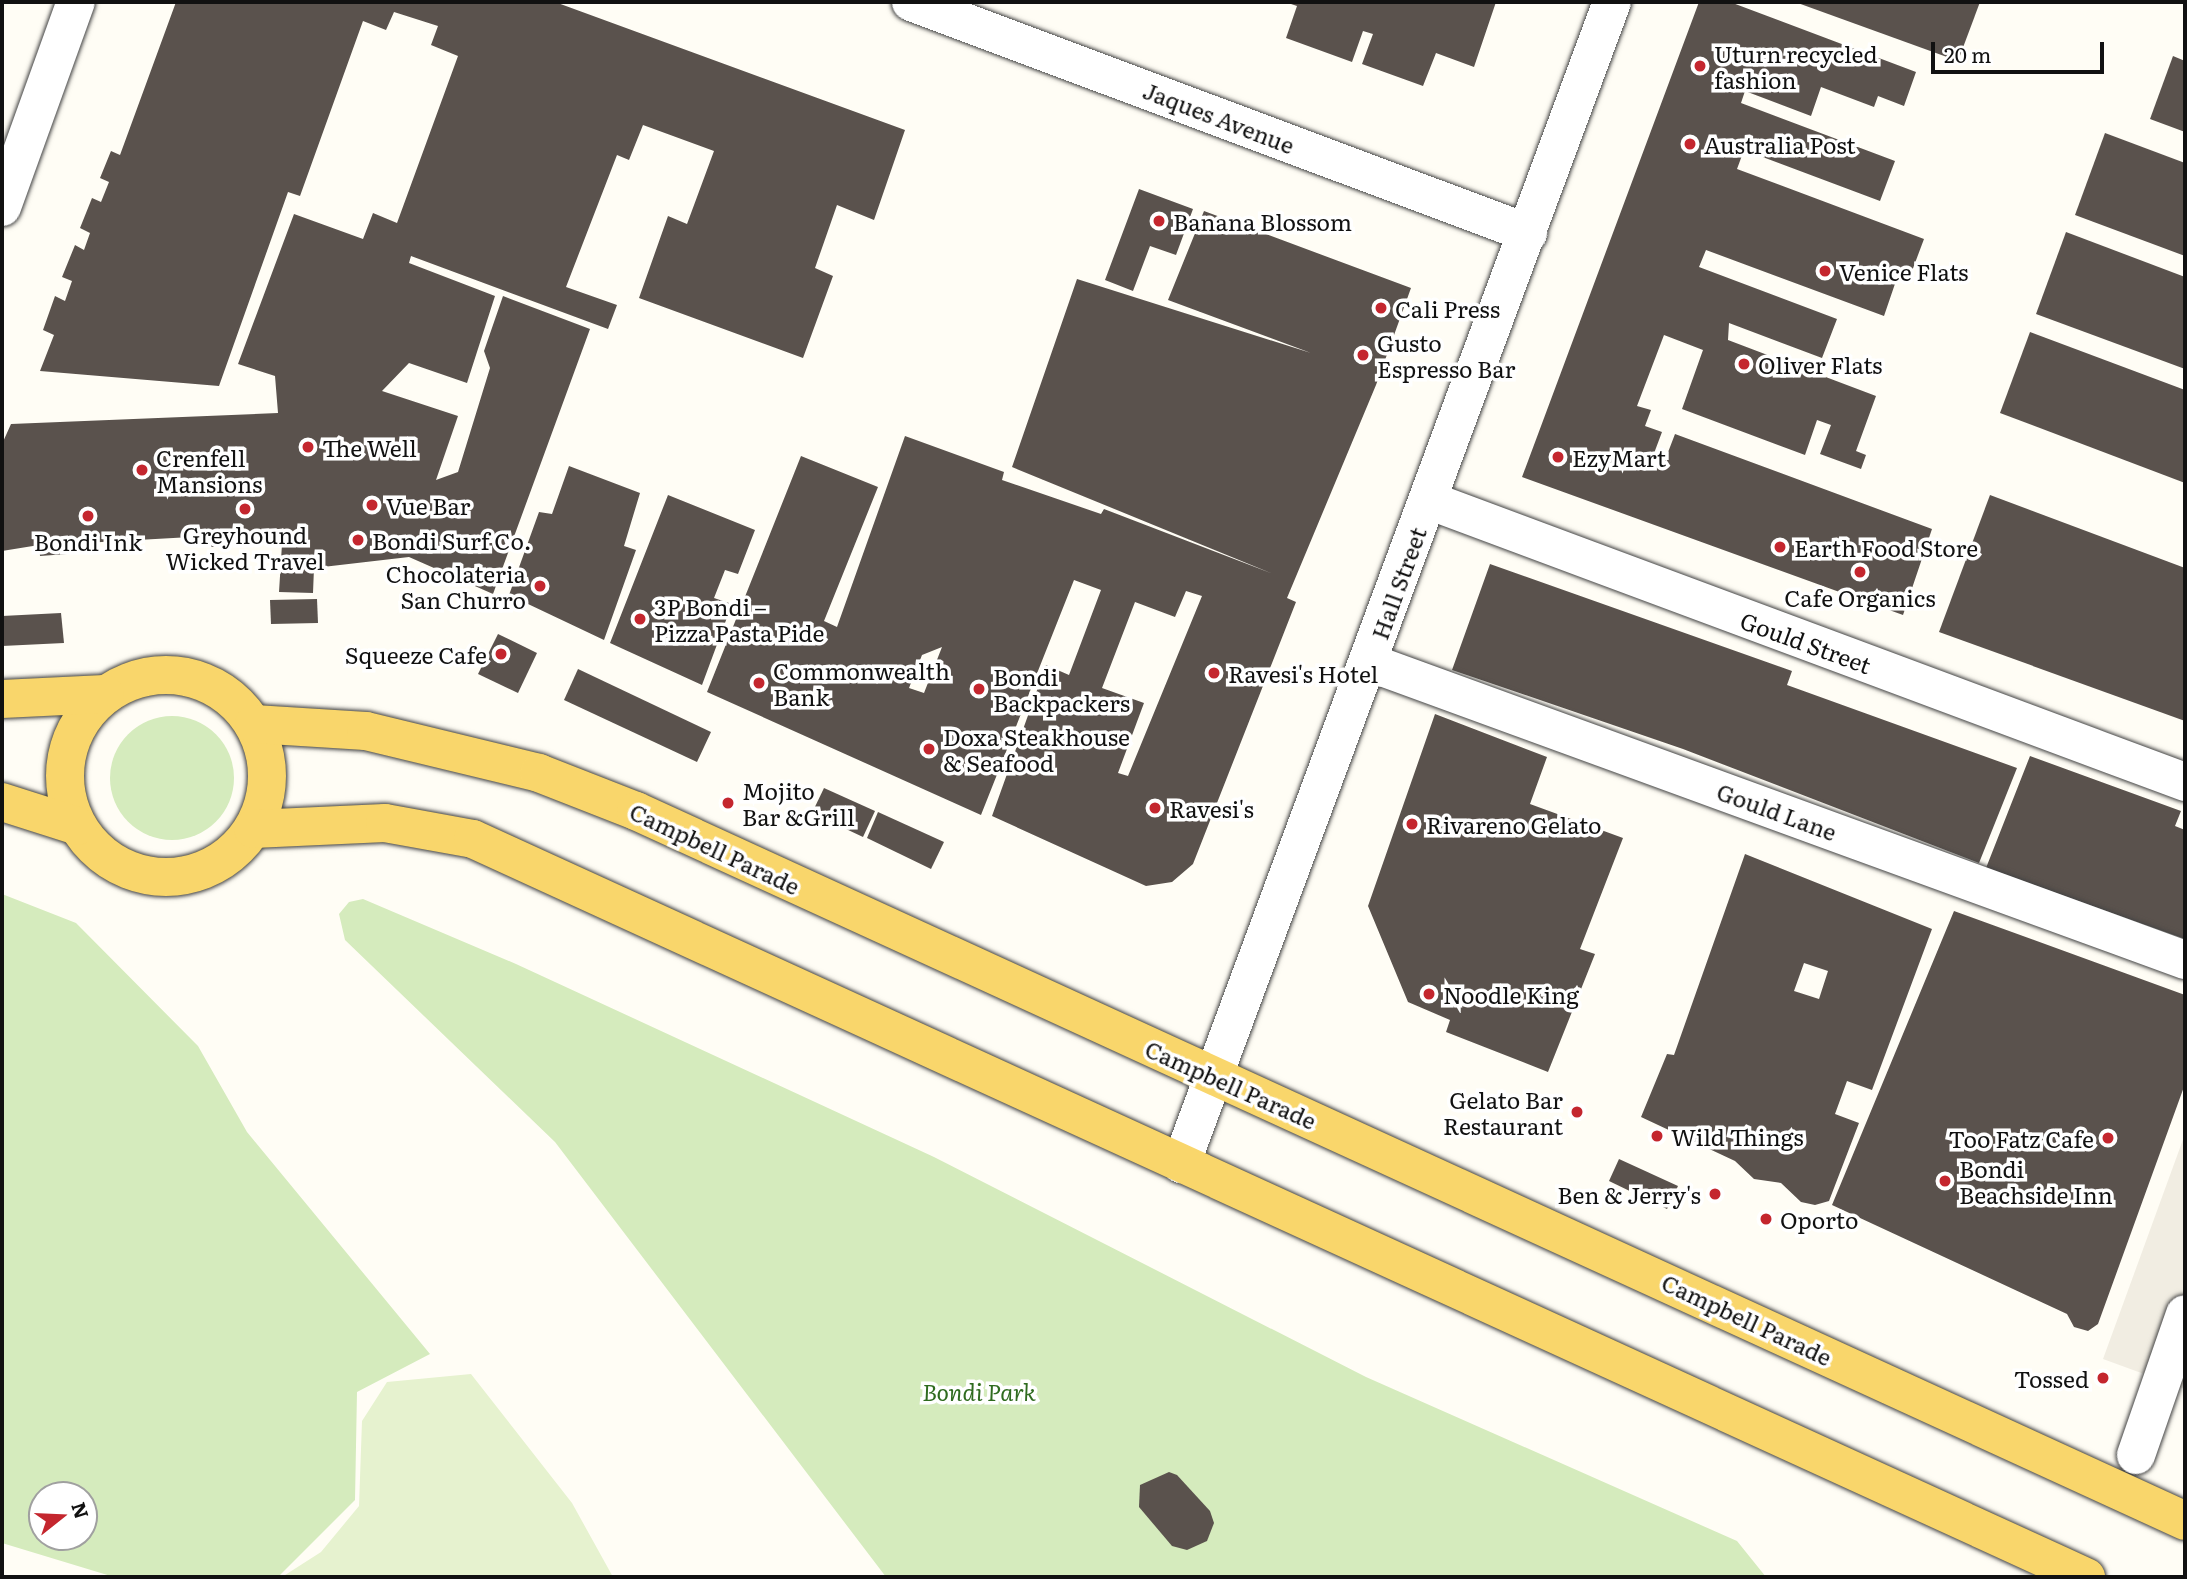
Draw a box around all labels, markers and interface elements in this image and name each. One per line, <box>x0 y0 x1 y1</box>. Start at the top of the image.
scale bar <box>1935 28 2108 72</box>
text: 20 m <box>1944 38 1991 69</box>
place label: Uturn recycled fashion <box>1714 39 1878 93</box>
marker: Uturn recycled fashion <box>1692 58 1708 74</box>
street label: Jaques Avenue <box>1140 76 1298 158</box>
place label: Australia Post <box>1704 130 1856 158</box>
marker: Australia Post <box>1682 136 1698 152</box>
place label: Banana Blossom <box>1173 207 1352 235</box>
marker: Banana Blossom <box>1151 213 1167 229</box>
place label: Venice Flats <box>1839 257 1968 285</box>
marker: Venice Flats <box>1817 263 1833 279</box>
place label: Cali Press <box>1395 294 1500 322</box>
marker: Cali Press <box>1373 300 1389 316</box>
place label: Gusto Espresso Bar <box>1377 328 1515 382</box>
marker: Gusto Espresso Bar <box>1355 347 1371 363</box>
place label: Oliver Flats <box>1758 350 1882 378</box>
marker: Oliver Flats <box>1736 356 1752 372</box>
place label: The Well <box>322 433 417 461</box>
marker: The Well <box>300 439 316 455</box>
place label: Crenfell Mansions <box>156 443 262 497</box>
place label: EzyMart <box>1572 443 1666 471</box>
marker: EzyMart <box>1550 449 1566 465</box>
marker: Crenfell Mansions <box>134 462 150 478</box>
place label: Vue Bar <box>386 491 471 519</box>
marker: Vue Bar <box>364 497 380 513</box>
marker: Greyhound Wicked Travel <box>237 501 253 517</box>
marker: Bondi Ink <box>80 508 96 524</box>
place label: Greyhound Wicked Travel <box>165 520 325 574</box>
street label: Hall Street <box>1365 523 1431 643</box>
place label: Bondi Surf Co. <box>372 526 531 554</box>
place label: Bondi Ink <box>34 527 142 555</box>
marker: Bondi Surf Co. <box>350 532 366 548</box>
place label: Earth Food Store <box>1794 533 1978 561</box>
marker: Earth Food Store <box>1772 539 1788 555</box>
place label: Chocolateria San Churro <box>386 559 526 613</box>
marker: Cafe Organics <box>1852 564 1868 580</box>
marker: Chocolateria San Churro <box>532 578 548 594</box>
place label: Cafe Organics <box>1784 583 1936 611</box>
place label: 3P Bondi – Pizza Pasta Pide <box>654 592 824 646</box>
street label: Gould Street <box>1737 606 1875 678</box>
marker: 3P Bondi – Pizza Pasta Pide <box>632 611 648 627</box>
place label: Squeeze Cafe <box>345 640 487 668</box>
marker: Squeeze Cafe <box>493 646 509 662</box>
place label: Commonwealth Bank <box>773 656 950 710</box>
place label: Ravesi's Hotel <box>1228 659 1378 687</box>
place label: Bondi Backpackers <box>993 662 1130 716</box>
marker: Ravesi's Hotel <box>1206 665 1222 681</box>
marker: Commonwealth Bank <box>751 675 767 691</box>
marker: Bondi Backpackers <box>971 681 987 697</box>
place label: Doxa Steakhouse & Seafood <box>943 722 1130 776</box>
marker: Doxa Steakhouse & Seafood <box>921 741 937 757</box>
place label: Mojito Bar &Grill <box>742 776 855 830</box>
street label: Gould Lane <box>1713 777 1841 845</box>
place label: Ravesi's <box>1169 794 1254 822</box>
marker: Mojito Bar &Grill <box>720 795 736 811</box>
street label: Campbell Parade <box>626 797 804 899</box>
marker: Ravesi's <box>1147 800 1163 816</box>
place label: Rivareno Gelato <box>1426 810 1602 838</box>
marker: Rivareno Gelato <box>1404 816 1420 832</box>
place label: Noodle King <box>1443 980 1579 1008</box>
marker: Noodle King <box>1421 986 1437 1002</box>
street label: Campbell Parade <box>1141 1034 1321 1134</box>
place label: Gelato Bar Restaurant <box>1443 1085 1563 1139</box>
marker: Gelato Bar Restaurant <box>1569 1104 1585 1120</box>
place label: Wild Things <box>1671 1122 1804 1150</box>
place label: Too Fatz Cafe <box>1948 1124 2094 1152</box>
marker: Wild Things <box>1649 1128 1665 1144</box>
marker: Too Fatz Cafe <box>2100 1130 2116 1146</box>
place label: Bondi Beachside Inn <box>1959 1154 2113 1208</box>
marker: Bondi Beachside Inn <box>1937 1173 1953 1189</box>
place label: Ben & Jerry's <box>1557 1180 1701 1208</box>
marker: Ben & Jerry's <box>1707 1186 1723 1202</box>
place label: Oporto <box>1780 1205 1858 1233</box>
marker: Oporto <box>1758 1211 1774 1227</box>
street label: Campbell Parade <box>1658 1268 1836 1370</box>
place label: Tossed <box>2014 1364 2089 1392</box>
marker: Tossed <box>2095 1370 2111 1386</box>
park label: Bondi Park <box>922 1377 1036 1405</box>
north arrow <box>28 1481 98 1551</box>
text: N <box>65 1498 97 1522</box>

